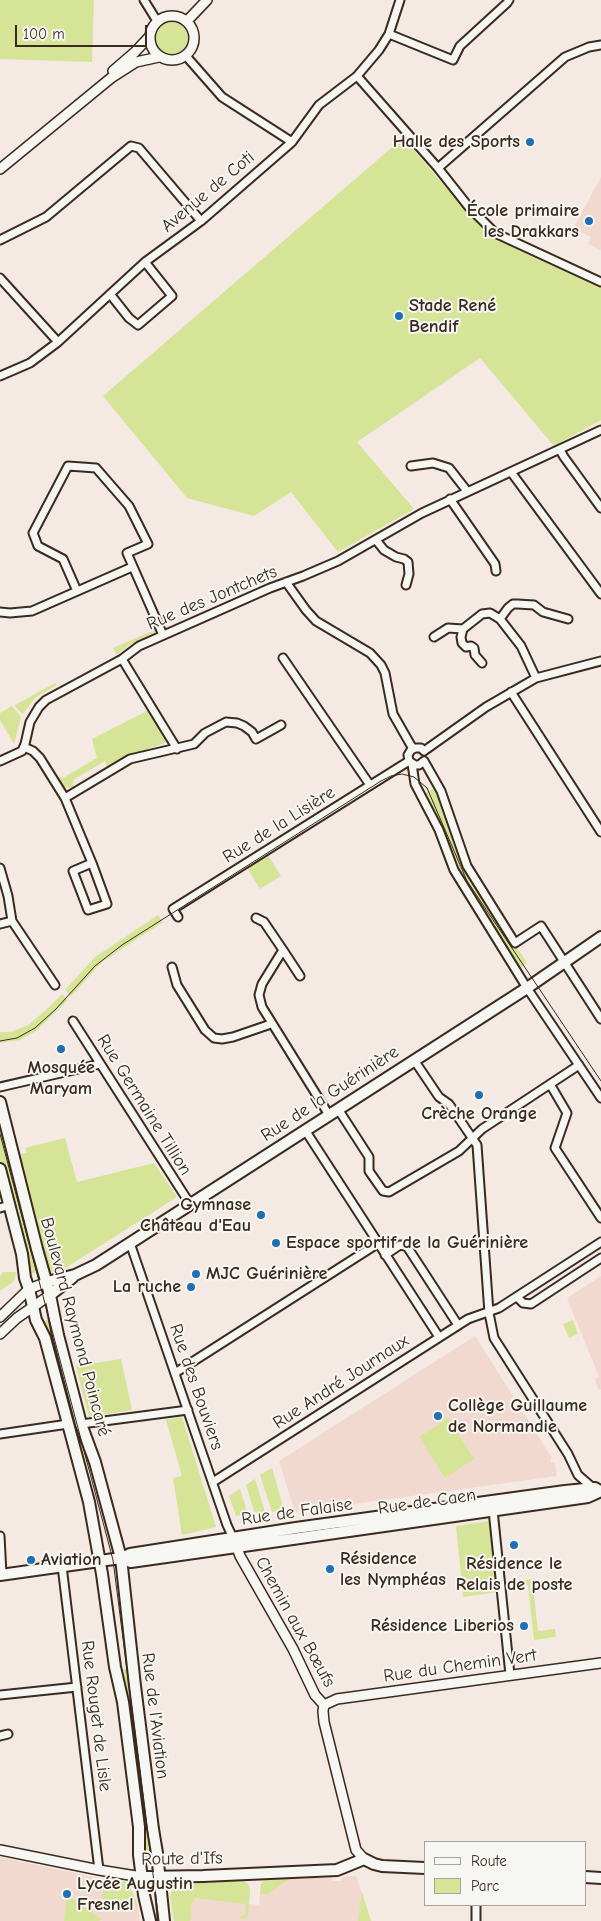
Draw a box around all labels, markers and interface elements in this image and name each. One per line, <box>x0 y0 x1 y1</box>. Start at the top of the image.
scale bar <box>18 15 150 47</box>
text: 100 m <box>23 25 65 43</box>
place label: Halle des Sports <box>393 131 520 153</box>
marker: Halle des Sports <box>524 136 536 148</box>
street label: Avenue de Coti <box>157 147 259 237</box>
place label: École primaire les Drakkars <box>467 200 579 242</box>
marker: École primaire les Drakkars <box>583 215 595 227</box>
place label: Stade René Bendif <box>409 295 496 338</box>
marker: Stade René Bendif <box>393 310 405 322</box>
street label: Rue des Jontchets <box>144 561 280 635</box>
street label: Rue de la Lisière <box>219 782 339 868</box>
street label: Rue Germaine Tillion <box>92 1031 196 1179</box>
street label: Rue de la Guérinière <box>257 1041 403 1147</box>
marker: Mosquée Maryam <box>55 1043 67 1055</box>
place label: Mosquée Maryam <box>27 1057 95 1100</box>
marker: Crèche Orange <box>473 1089 485 1101</box>
place label: Crèche Orange <box>421 1103 537 1125</box>
place label: Gymnase Château d'Eau <box>140 1194 251 1236</box>
marker: Gymnase Château d'Eau <box>255 1209 267 1221</box>
street label: Boulevard Raymond Poincaré <box>35 1215 115 1439</box>
place label: Espace sportif de la Guérinière <box>286 1232 528 1254</box>
marker: Espace sportif de la Guérinière <box>270 1237 282 1249</box>
place label: MJC Guérinière <box>206 1263 327 1285</box>
marker: MJC Guérinière <box>190 1268 202 1280</box>
place label: La ruche <box>113 1276 181 1298</box>
marker: La ruche <box>185 1281 197 1293</box>
street label: Rue des Bouviers <box>164 1321 228 1453</box>
street label: Rue André Journaux <box>269 1330 413 1434</box>
place label: Collège Guillaume de Normandie <box>448 1395 587 1438</box>
marker: Collège Guillaume de Normandie <box>432 1410 444 1422</box>
street label: Rue de Caen <box>377 1484 477 1520</box>
street label: Rue de Falaise <box>240 1494 354 1530</box>
marker: Résidence le Relais de poste <box>508 1539 520 1551</box>
place label: Résidence les Nymphéas <box>340 1548 446 1590</box>
place label: Aviation <box>41 1549 101 1571</box>
street label: Chemin aux Bœufs <box>250 1553 340 1691</box>
place label: Résidence le Relais de poste <box>456 1553 572 1596</box>
marker: Aviation <box>25 1554 37 1566</box>
marker: Résidence les Nymphéas <box>324 1563 336 1575</box>
place label: Résidence Liberios <box>370 1615 514 1637</box>
marker: Résidence Liberios <box>518 1620 530 1632</box>
street label: Rue Rouget de Lisle <box>76 1639 116 1793</box>
street label: Rue du Chemin Vert <box>382 1645 538 1687</box>
street label: Rue de l'Aviation <box>137 1652 173 1780</box>
legend <box>424 1841 586 1906</box>
street label: Route d'Ifs <box>141 1847 223 1871</box>
text: Route <box>471 1852 507 1870</box>
place label: Lycée Augustin Fresnel <box>77 1873 193 1916</box>
text: Parc <box>471 1877 499 1895</box>
marker: Lycée Augustin Fresnel <box>61 1888 73 1900</box>

